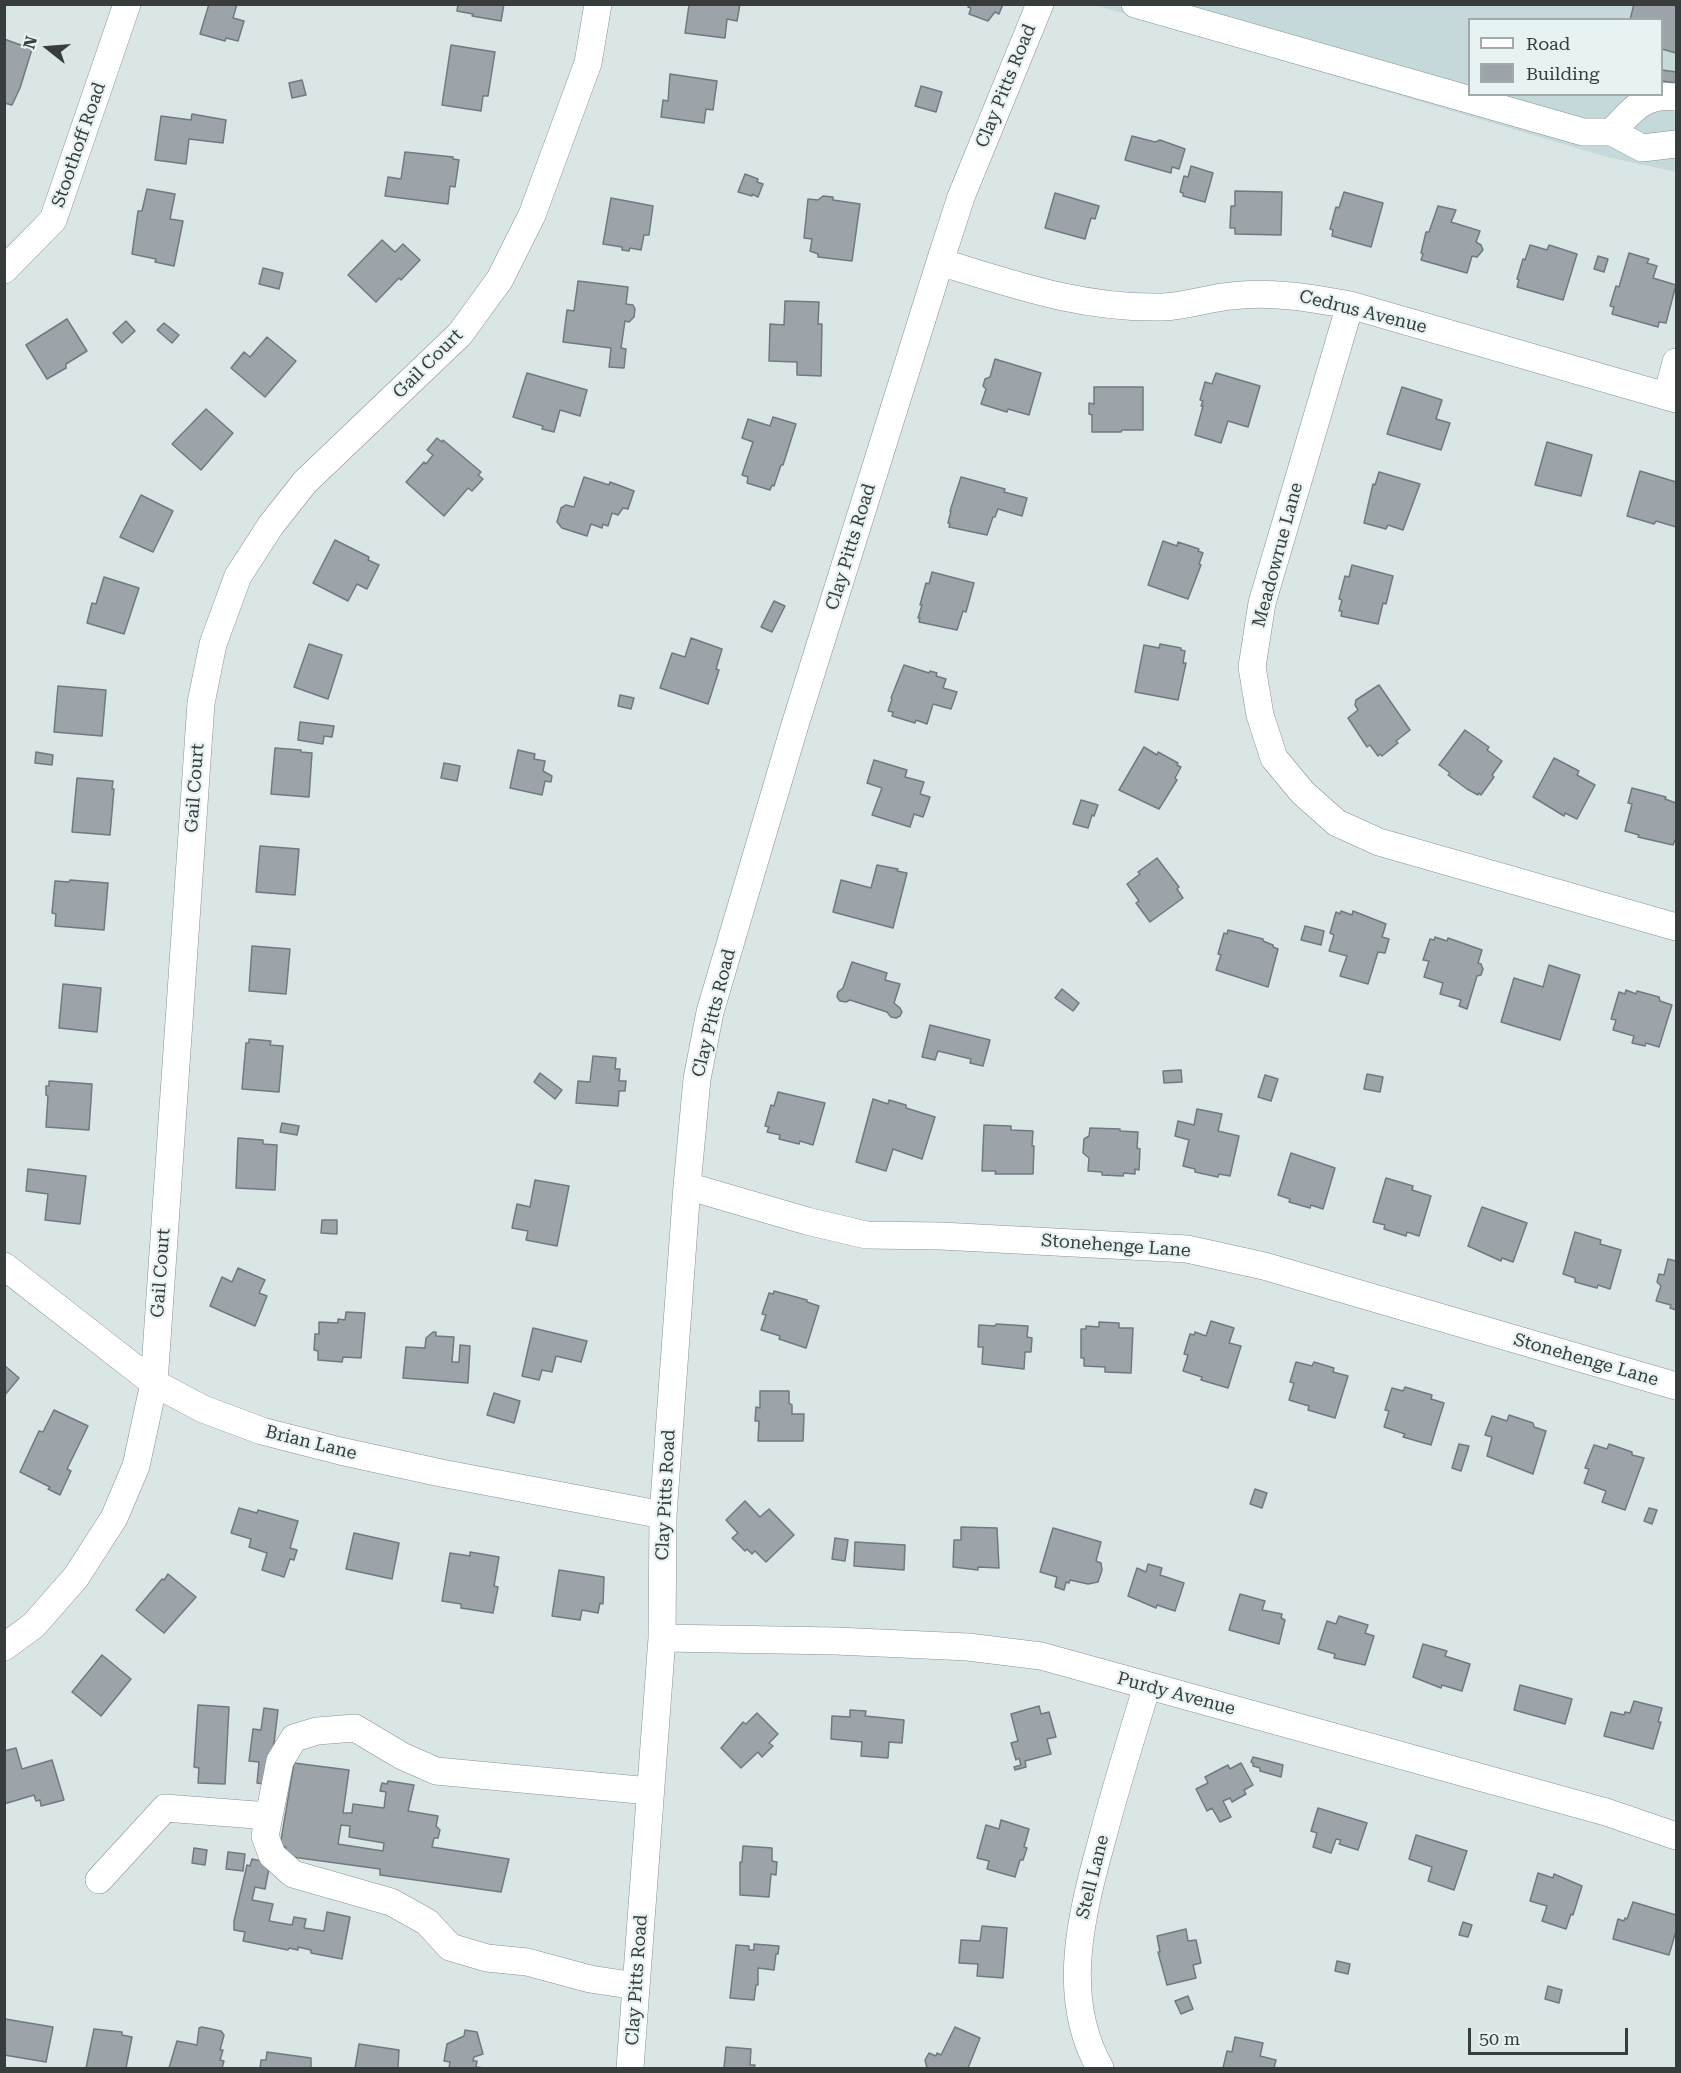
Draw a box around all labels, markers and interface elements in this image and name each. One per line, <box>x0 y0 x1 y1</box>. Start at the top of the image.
north arrow <box>18 18 78 78</box>
legend <box>1468 18 1663 96</box>
street label: Clay Pitts Road <box>971 21 1041 151</box>
text: Road <box>1526 33 1570 54</box>
text: N <box>19 34 41 51</box>
text: Building <box>1526 63 1600 84</box>
street label: Stoothoff Road <box>48 80 110 210</box>
street label: Cedrus Avenue <box>1297 286 1429 338</box>
street label: Gail Court <box>389 325 467 403</box>
street label: Meadowrue Lane <box>1248 480 1308 630</box>
street label: Clay Pitts Road <box>821 481 881 613</box>
street label: Gail Court <box>181 743 209 833</box>
street label: Clay Pitts Road <box>688 947 740 1079</box>
street label: Gail Court <box>147 1228 175 1318</box>
street label: Stonehenge Lane <box>1040 1230 1192 1262</box>
street label: Stonehenge Lane <box>1511 1329 1661 1391</box>
street label: Brian Lane <box>263 1421 359 1465</box>
street label: Clay Pitts Road <box>652 1429 680 1561</box>
street label: Purdy Avenue <box>1115 1668 1237 1720</box>
street label: Stell Lane <box>1072 1833 1114 1921</box>
street label: Clay Pitts Road <box>622 1914 652 2046</box>
scale bar <box>1471 2016 1632 2054</box>
text: 50 m <box>1479 2028 1520 2049</box>

